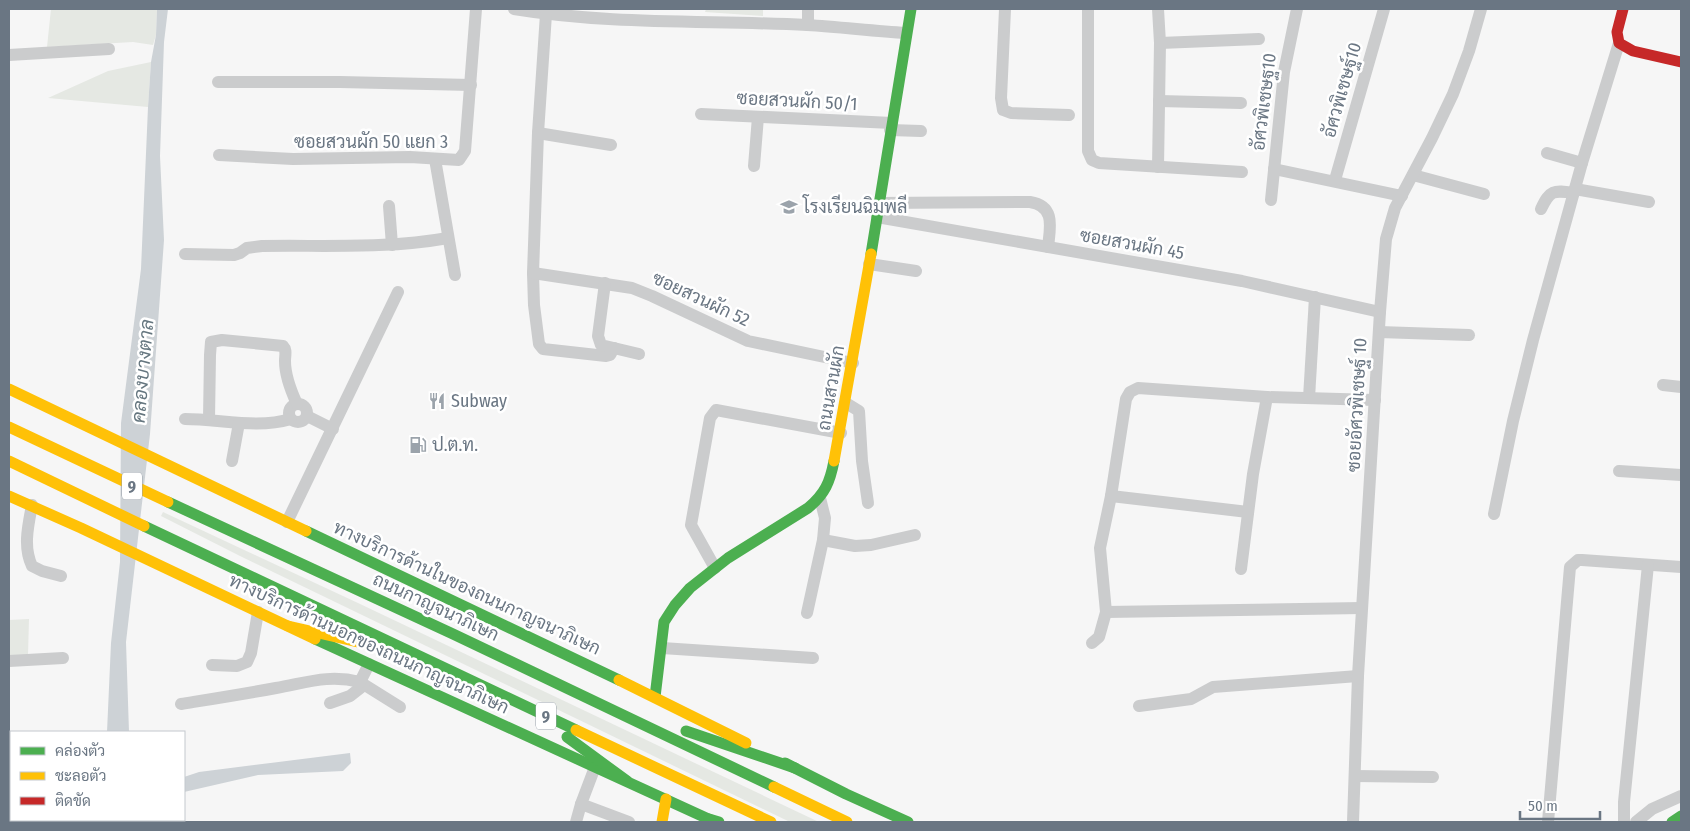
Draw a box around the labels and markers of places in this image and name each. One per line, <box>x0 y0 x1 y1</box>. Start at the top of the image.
place label: โรงเรียนฉิมพลี <box>802 194 907 218</box>
school or university icon: โรงเรียนฉิมพลี <box>779 197 799 217</box>
place label: Subway <box>451 390 507 412</box>
restaurant icon: Subway <box>427 391 447 411</box>
place label: ป.ต.ท. <box>432 434 478 456</box>
fuel station icon: ป.ต.ท. <box>408 435 428 455</box>

